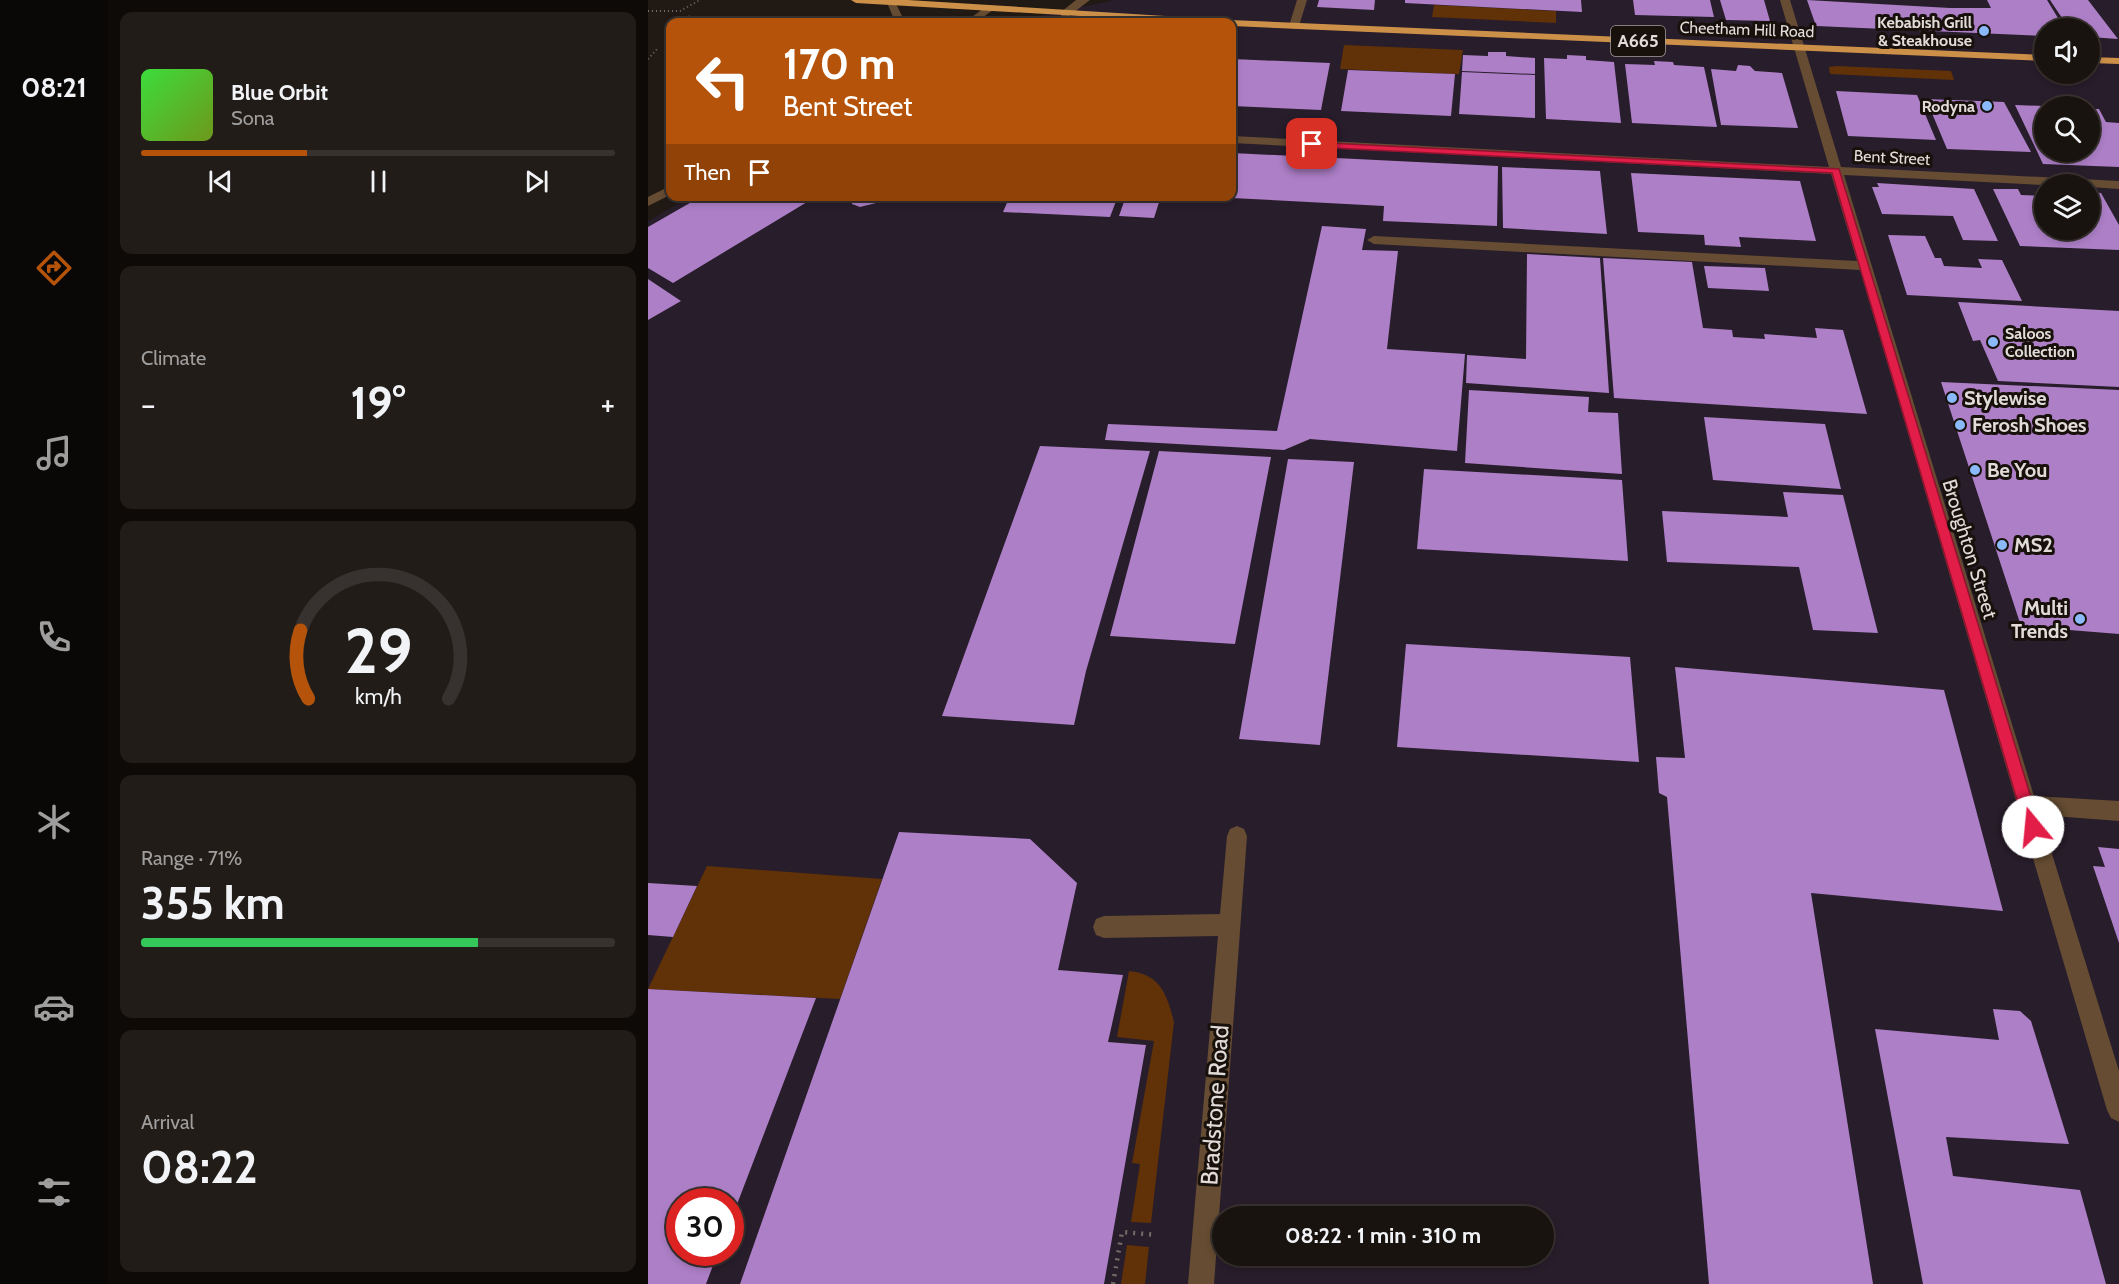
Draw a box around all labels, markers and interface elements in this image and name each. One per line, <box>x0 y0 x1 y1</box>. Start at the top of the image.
place label: Kebabish Grill & Steakhouse <box>1877 13 1972 50</box>
street label: Cheetham Hill Road <box>1679 18 1815 41</box>
map controls <box>2034 18 2100 240</box>
button: sound <box>2034 18 2100 84</box>
marker: Kebabish Grill & Steakhouse <box>1977 24 1991 38</box>
road number: A665 <box>1611 26 1665 56</box>
text: 170 m <box>783 38 895 90</box>
icon: left <box>684 42 762 120</box>
text: 08:21 <box>21 71 87 104</box>
text: Blue Orbit <box>231 79 328 106</box>
text: Bent Street <box>783 90 912 123</box>
button: search <box>2034 96 2100 162</box>
place label: Rodyna <box>1922 97 1975 116</box>
marker: Rodyna <box>1980 99 1994 113</box>
text: Sona <box>231 106 274 130</box>
pin <box>1286 118 1337 169</box>
icon: arrive <box>1295 127 1328 160</box>
street label: Bent Street <box>1853 146 1931 169</box>
icon: arrive <box>743 156 776 189</box>
text: Then <box>684 159 731 186</box>
icon: previous <box>204 165 237 198</box>
icon: pause <box>362 165 395 198</box>
icon: next <box>520 165 553 198</box>
button: layers <box>2034 174 2100 240</box>
icon: directions <box>33 247 75 289</box>
place label: Saloos Collection <box>2005 324 2075 361</box>
marker: Saloos Collection <box>1986 335 2000 349</box>
text: Climate <box>141 346 206 370</box>
text: 19° <box>351 376 405 430</box>
text: − <box>141 384 156 424</box>
text: + <box>600 384 615 424</box>
place label: Stylewise <box>1964 386 2047 410</box>
marker: Stylewise <box>1945 391 1959 405</box>
place label: Ferosh Shoes <box>1972 413 2087 437</box>
marker: Ferosh Shoes <box>1953 418 1967 432</box>
icon: music <box>33 432 75 474</box>
place label: Be You <box>1987 458 2047 482</box>
marker: Be You <box>1968 463 1982 477</box>
street label: Broughton Street <box>1937 476 2003 622</box>
place label: MS2 <box>2014 533 2053 557</box>
marker: MS2 <box>1995 538 2009 552</box>
place label: Multi Trends <box>2011 596 2068 643</box>
marker: Multi Trends <box>2073 612 2087 626</box>
text: 29 <box>344 613 412 689</box>
icon: phone <box>33 616 75 658</box>
text: km/h <box>355 683 401 709</box>
position arrow <box>2001 795 2065 859</box>
icon: climate <box>33 801 75 843</box>
text: Range · 71% <box>141 846 242 870</box>
text: 355 km <box>141 876 285 930</box>
icon: car <box>33 986 75 1028</box>
street label: Bradstone Road <box>1194 1024 1235 1186</box>
text: Arrival <box>141 1110 194 1134</box>
text: 08:22 <box>141 1140 258 1194</box>
icon: filters <box>33 1171 75 1213</box>
speed limit sign: 30 <box>666 1188 744 1266</box>
text: 08:22 · 1 min · 310 m <box>1285 1222 1481 1249</box>

